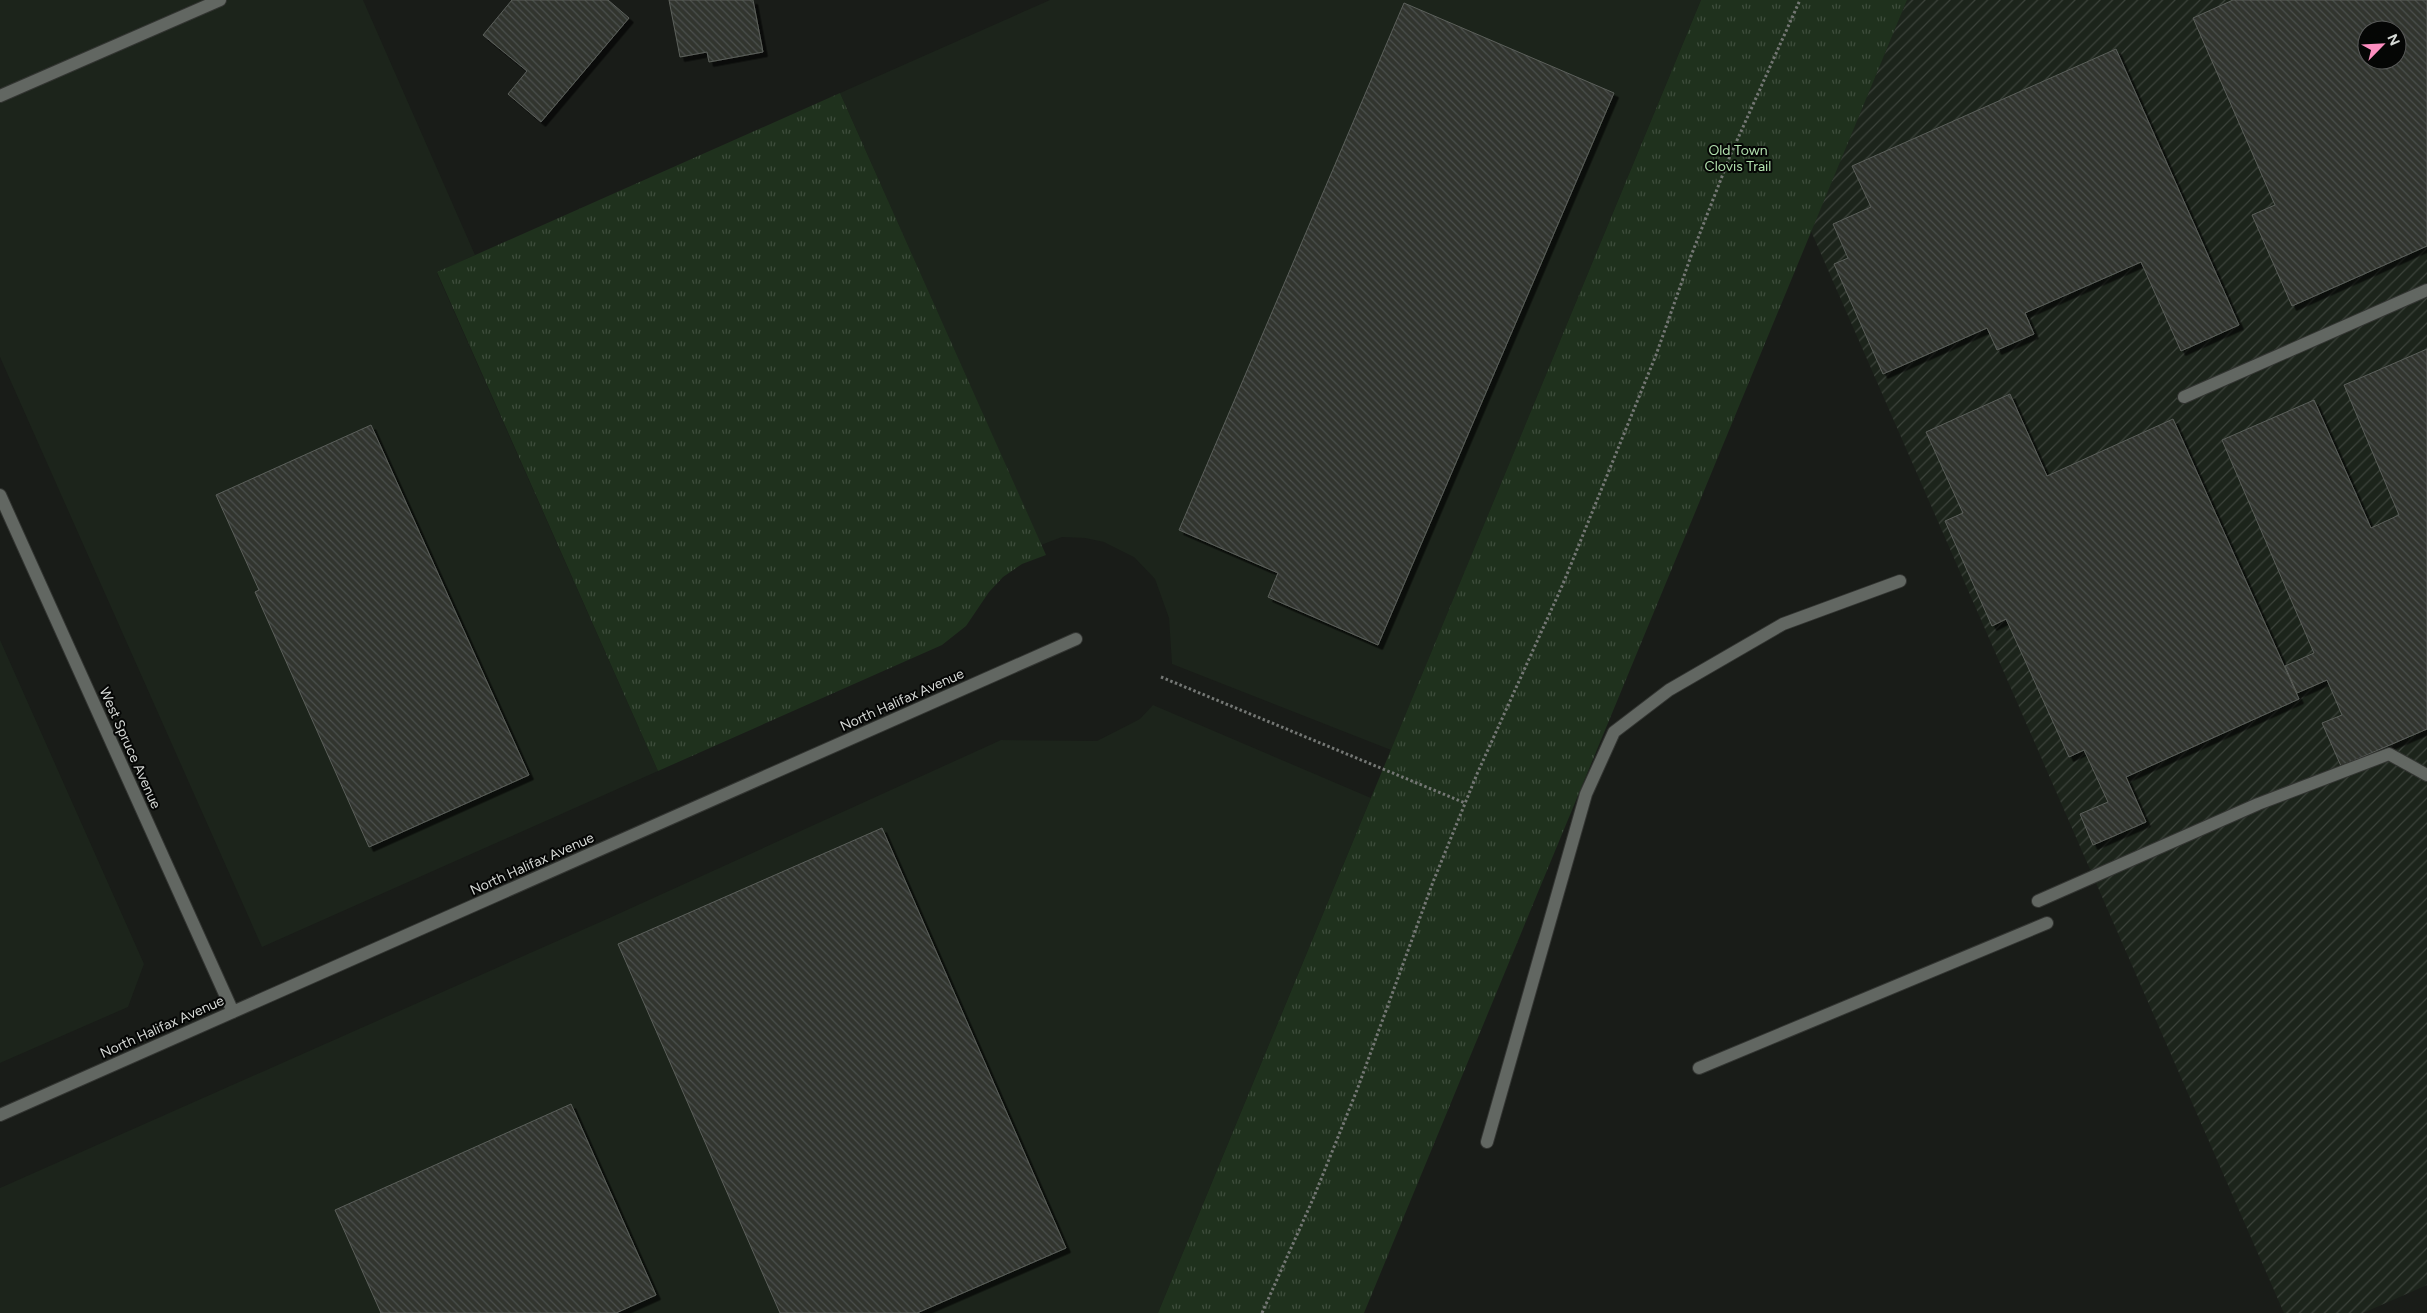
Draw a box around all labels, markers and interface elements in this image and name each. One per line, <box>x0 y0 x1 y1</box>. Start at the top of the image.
north arrow <box>2357 20 2407 70</box>
text: N <box>2383 32 2403 48</box>
park label: Old Town Clovis Trail <box>1705 142 1771 175</box>
street label: North Halifax Avenue <box>837 665 967 735</box>
street label: West Spruce Avenue <box>96 685 165 812</box>
street label: North Halifax Avenue <box>467 829 597 899</box>
street label: North Halifax Avenue <box>97 992 227 1062</box>

